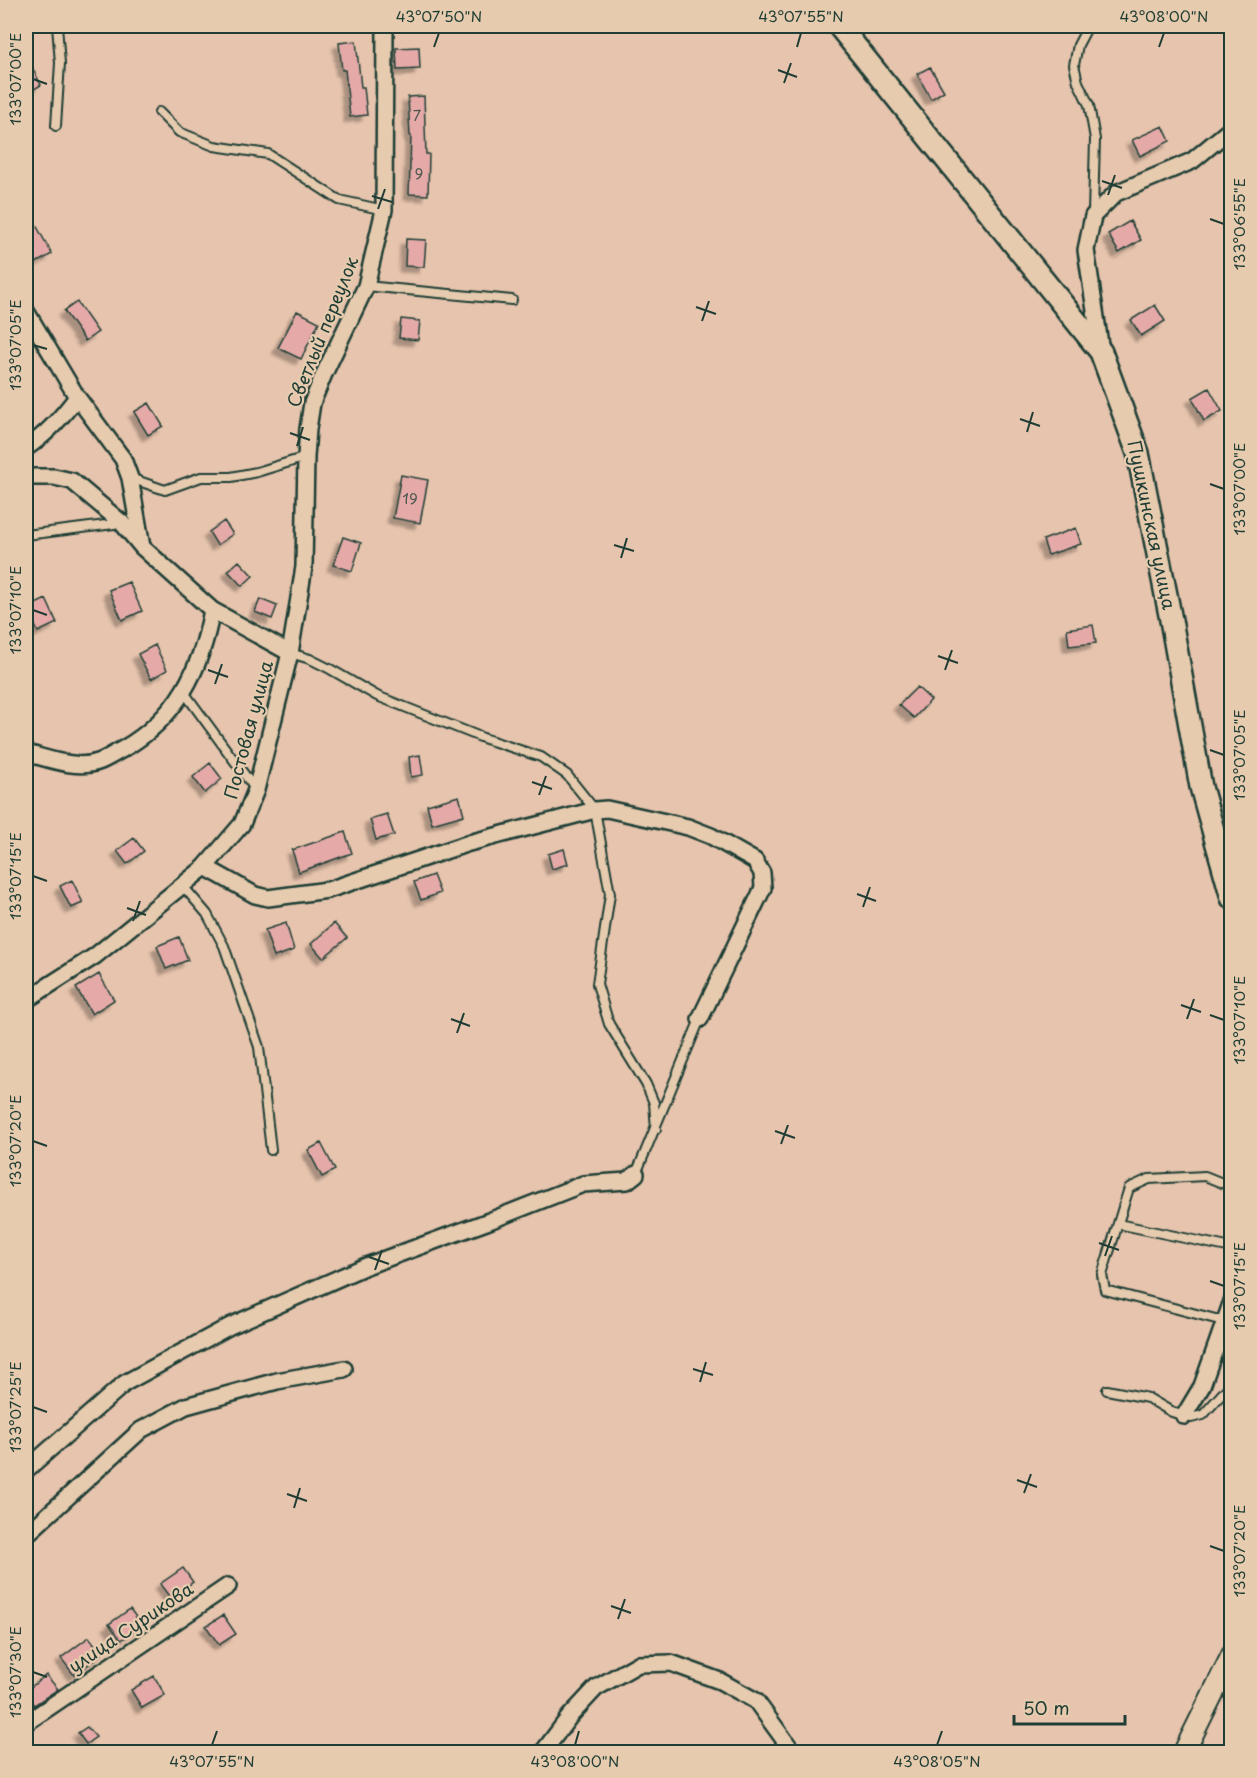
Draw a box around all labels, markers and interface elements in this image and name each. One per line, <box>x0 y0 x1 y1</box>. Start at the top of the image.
text: 43°07'50"N <box>396 4 482 27</box>
text: 43°07'55"N <box>758 4 844 27</box>
text: 43°08'00"N <box>1120 4 1208 27</box>
text: 133°07'00"E <box>3 33 26 125</box>
house number: 7 <box>413 103 422 126</box>
house number: 9 <box>415 161 423 184</box>
text: 133°06'55"E <box>1227 178 1250 270</box>
street label: Светлый переулок <box>279 252 364 411</box>
text: 133°07'05"E <box>3 299 26 391</box>
street label: Пушкинская улица <box>1121 438 1184 612</box>
text: 133°07'00"E <box>1227 443 1250 535</box>
house number: 19 <box>402 486 418 509</box>
text: 133°07'10"E <box>3 566 26 654</box>
street label: Постовая улица <box>216 657 279 802</box>
text: 133°07'05"E <box>1227 709 1250 801</box>
text: 133°07'15"E <box>3 832 26 920</box>
text: 133°07'10"E <box>1227 976 1250 1064</box>
text: 133°07'20"E <box>3 1095 26 1187</box>
text: 133°07'15"E <box>1227 1242 1250 1330</box>
text: 133°07'25"E <box>3 1361 26 1453</box>
text: 133°07'20"E <box>1227 1505 1250 1597</box>
street label: улица Сурикова <box>62 1574 199 1679</box>
text: 133°07'30"E <box>3 1626 26 1718</box>
scale bar <box>1014 1688 1125 1726</box>
text: 50 m <box>1023 1694 1070 1721</box>
text: 43°07'55"N <box>169 1749 255 1772</box>
text: 43°08'00"N <box>531 1749 619 1772</box>
text: 43°08'05"N <box>893 1749 981 1772</box>

